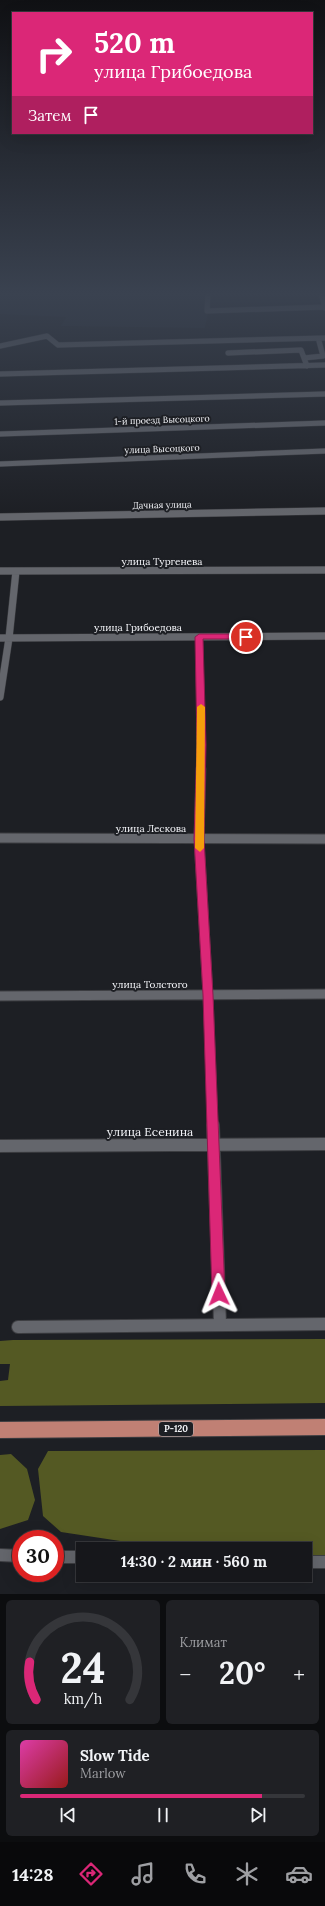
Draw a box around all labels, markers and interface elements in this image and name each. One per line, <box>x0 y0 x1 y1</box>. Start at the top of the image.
text: 520 m <box>94 25 175 61</box>
icon: right <box>28 28 80 80</box>
text: улица Грибоедова <box>94 60 252 83</box>
icon: arrive <box>80 104 102 126</box>
text: Затем <box>28 106 72 125</box>
street label: 1-й проезд Высоцкого <box>114 412 210 427</box>
street label: улица Высоцкого <box>124 442 200 455</box>
street label: Дачная улица <box>132 498 192 511</box>
street label: улица Тургенева <box>122 555 202 568</box>
pin <box>229 620 263 654</box>
street label: улица Грибоедова <box>94 621 182 634</box>
icon: arrive <box>235 626 257 648</box>
street label: улица Лескова <box>116 822 186 835</box>
street label: улица Толстого <box>112 978 188 991</box>
street label: улица Есенина <box>107 1124 193 1139</box>
position arrow <box>198 1273 240 1315</box>
road number: Р-120 <box>159 1422 193 1436</box>
speed limit sign: 30 <box>12 1530 64 1582</box>
text: 14:30 · 2 мин · 560 m <box>121 1552 267 1571</box>
text: Климат <box>180 1634 227 1651</box>
text: 24 <box>60 1641 105 1694</box>
text: 20° <box>219 1654 266 1692</box>
text: − <box>180 1660 191 1688</box>
text: + <box>293 1660 305 1688</box>
text: km/h <box>63 1690 102 1709</box>
text: Slow Tide <box>80 1746 150 1765</box>
text: Marlow <box>80 1765 126 1782</box>
icon: previous <box>57 1804 79 1826</box>
icon: pause <box>152 1804 174 1826</box>
icon: next <box>247 1804 269 1826</box>
icon: directions <box>77 1860 105 1888</box>
icon: music <box>129 1860 157 1888</box>
icon: phone <box>181 1860 209 1888</box>
icon: climate <box>233 1860 261 1888</box>
icon: car <box>285 1860 313 1888</box>
text: 14:28 <box>12 1863 54 1886</box>

